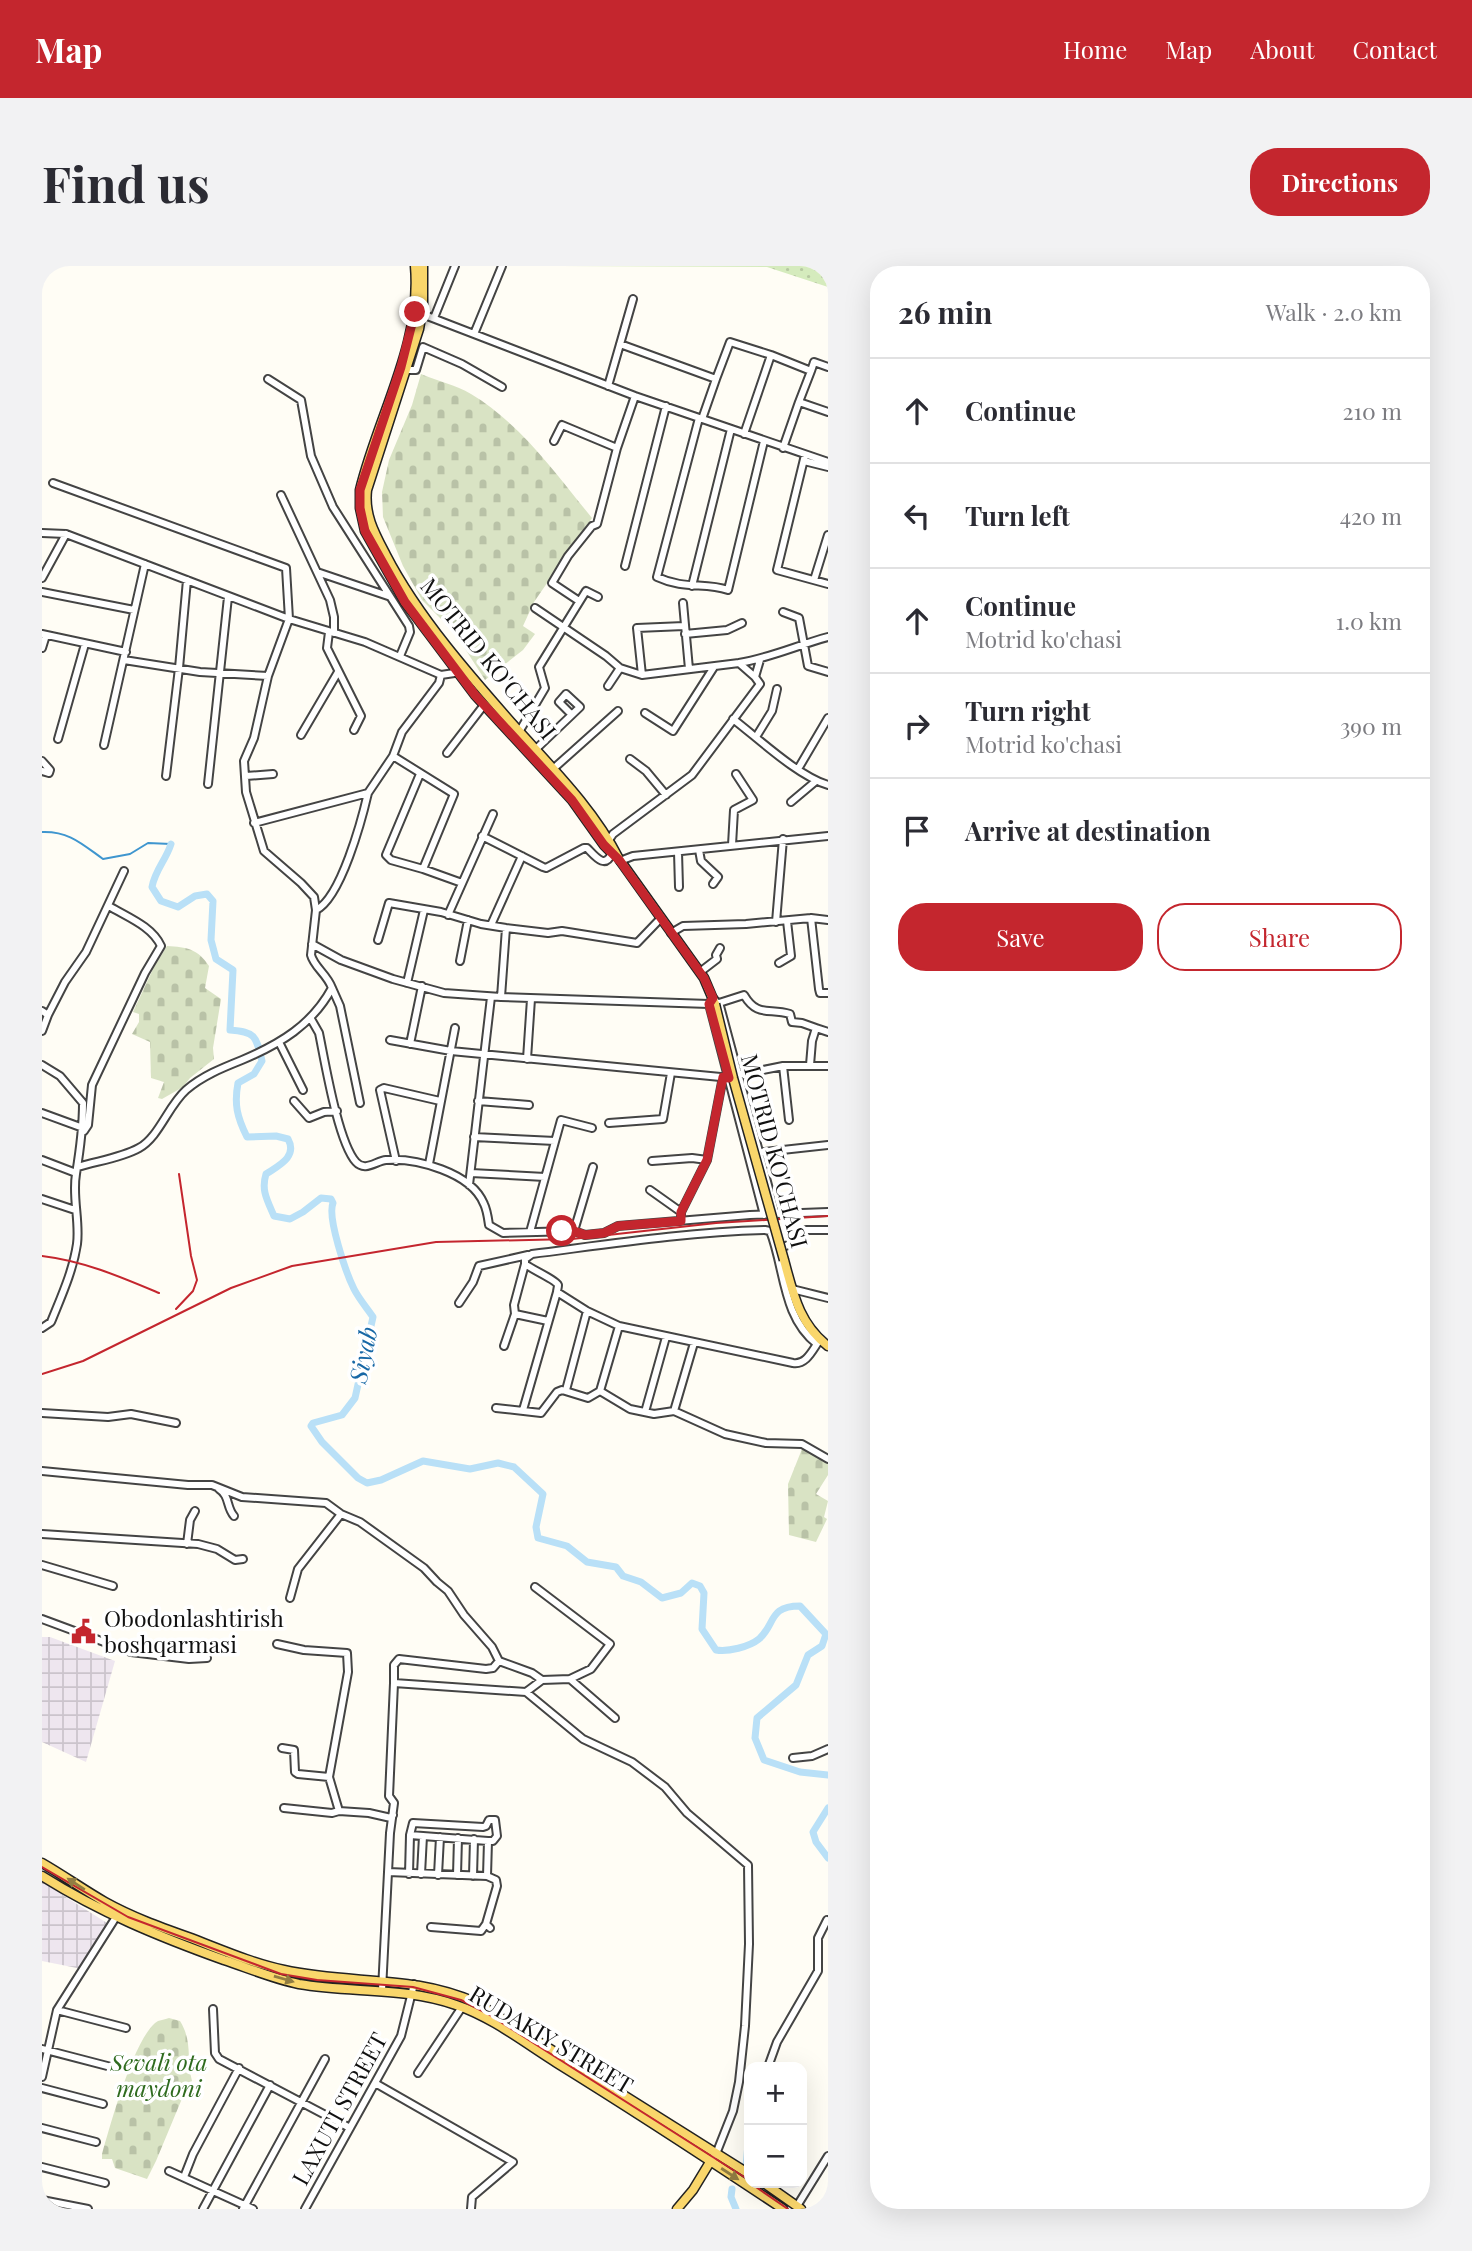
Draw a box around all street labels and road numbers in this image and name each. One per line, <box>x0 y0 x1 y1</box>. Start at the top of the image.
street label: MOTRID KO'CHASI <box>414 571 564 745</box>
street label: MOTRID KO'CHASI <box>735 1050 816 1251</box>
street label: RUDAKIY STREET <box>464 1978 639 2100</box>
street label: LAXUTI STREET <box>284 2026 393 2190</box>

